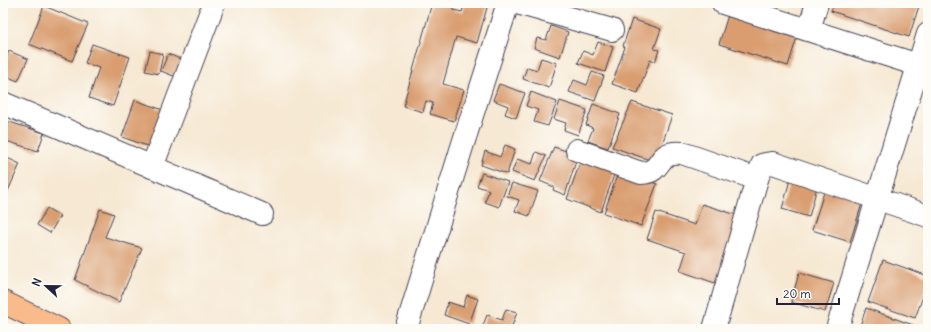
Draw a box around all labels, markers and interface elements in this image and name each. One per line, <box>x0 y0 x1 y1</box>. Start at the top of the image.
north arrow <box>26 266 66 306</box>
text: N <box>29 276 45 288</box>
scale bar <box>777 280 839 306</box>
text: 20 m <box>783 286 811 301</box>

